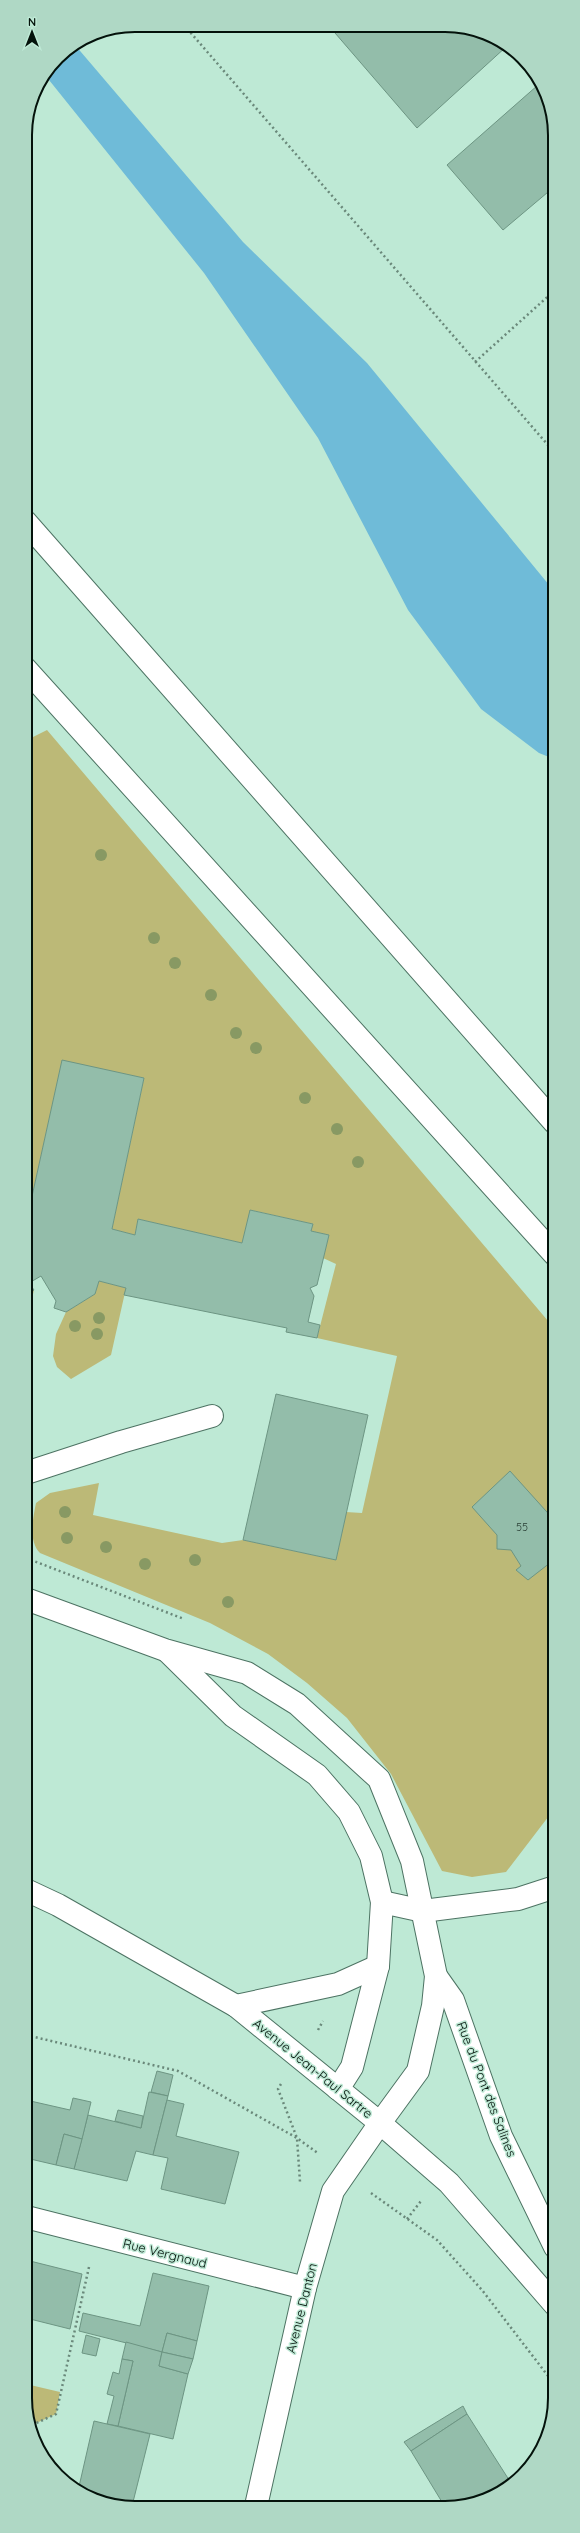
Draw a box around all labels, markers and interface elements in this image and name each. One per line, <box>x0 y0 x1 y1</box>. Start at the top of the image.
north arrow <box>12 12 52 52</box>
text: N <box>28 15 36 29</box>
house number: 55 <box>516 1520 528 1534</box>
street label: Avenue Jean-Paul Sartre <box>250 2015 376 2121</box>
street label: Rue du Pont des Salines <box>454 2019 520 2159</box>
street label: Rue Vergnaud <box>121 2235 209 2271</box>
street label: Avenue Danton <box>282 2261 320 2355</box>

